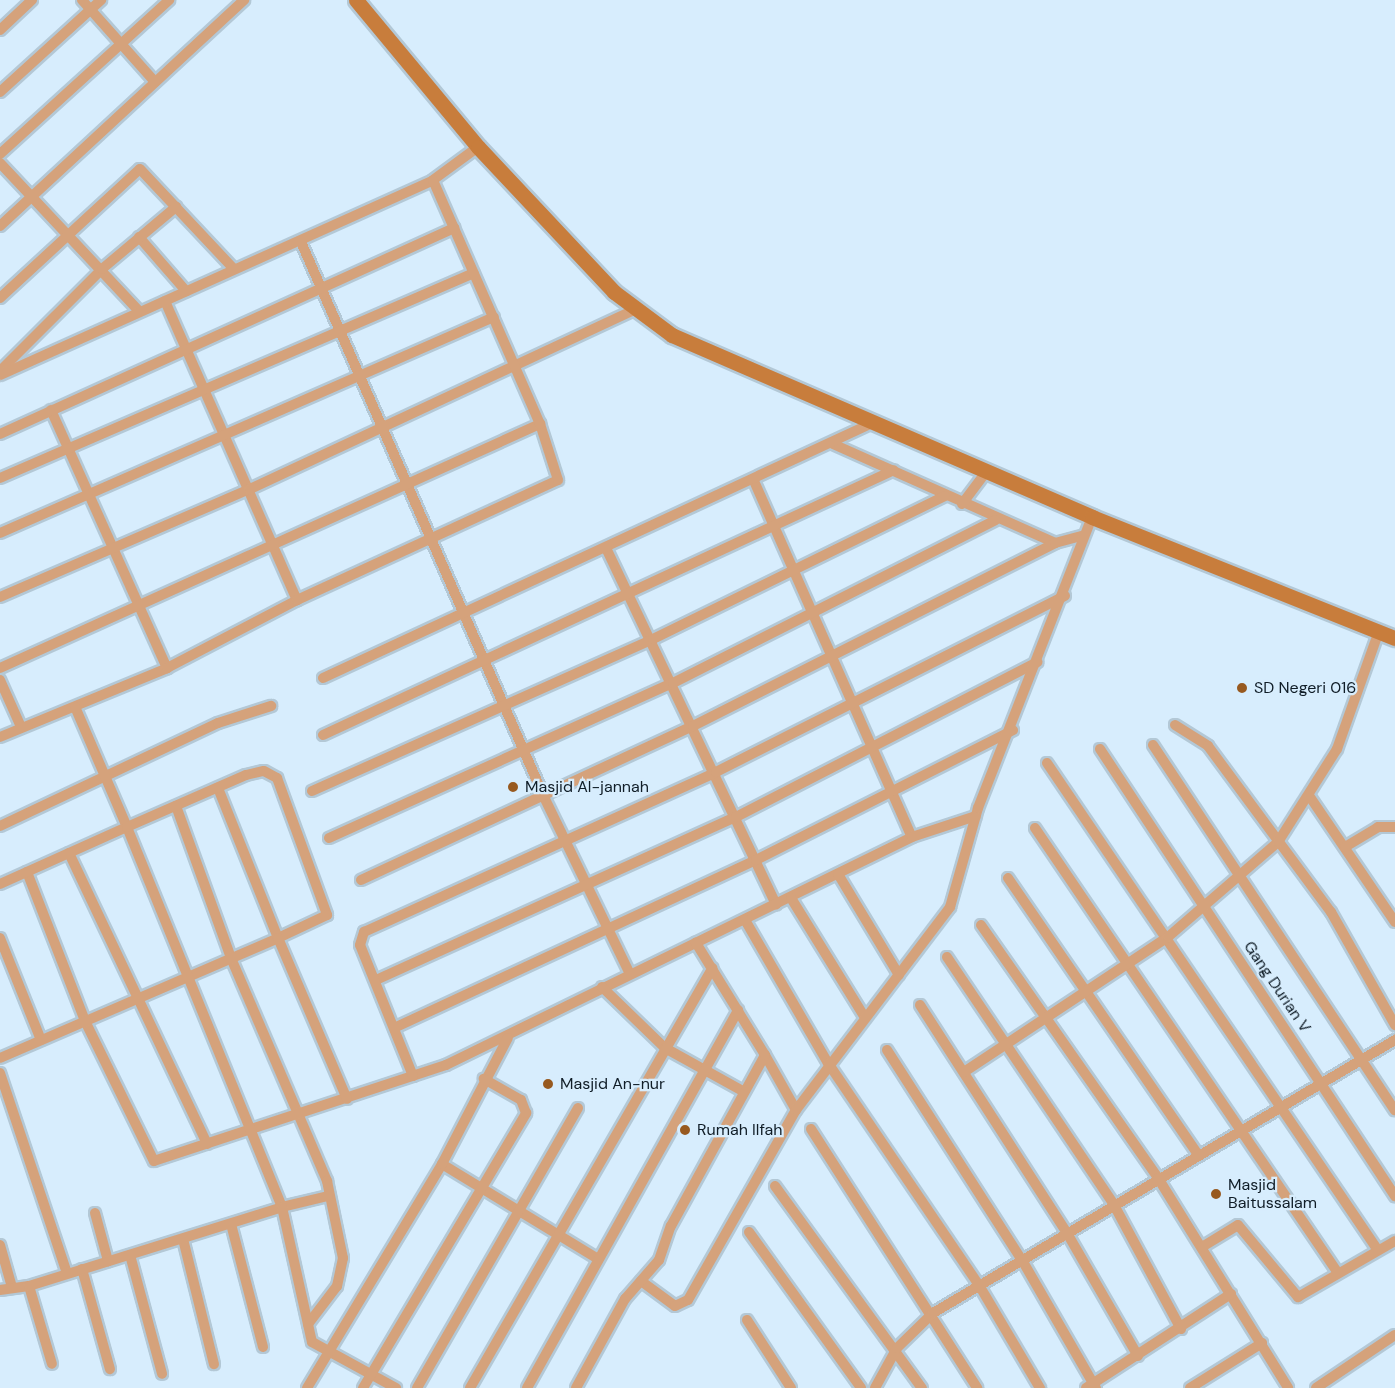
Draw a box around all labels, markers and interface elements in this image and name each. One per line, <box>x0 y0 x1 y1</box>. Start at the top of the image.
place label: SD Negeri 016 <box>1254 678 1356 698</box>
marker: SD Negeri 016 <box>1235 681 1249 695</box>
place label: Masjid Al-jannah <box>525 777 649 797</box>
marker: Masjid Al-jannah <box>506 780 520 794</box>
street label: Gang Durian V <box>1239 938 1315 1036</box>
place label: Masjid An-nur <box>560 1074 665 1094</box>
marker: Masjid An-nur <box>541 1077 555 1091</box>
place label: Rumah Ilfah <box>697 1120 782 1140</box>
marker: Rumah Ilfah <box>678 1123 692 1137</box>
place label: Masjid Baitussalam <box>1228 1175 1317 1213</box>
marker: Masjid Baitussalam <box>1209 1187 1223 1201</box>

